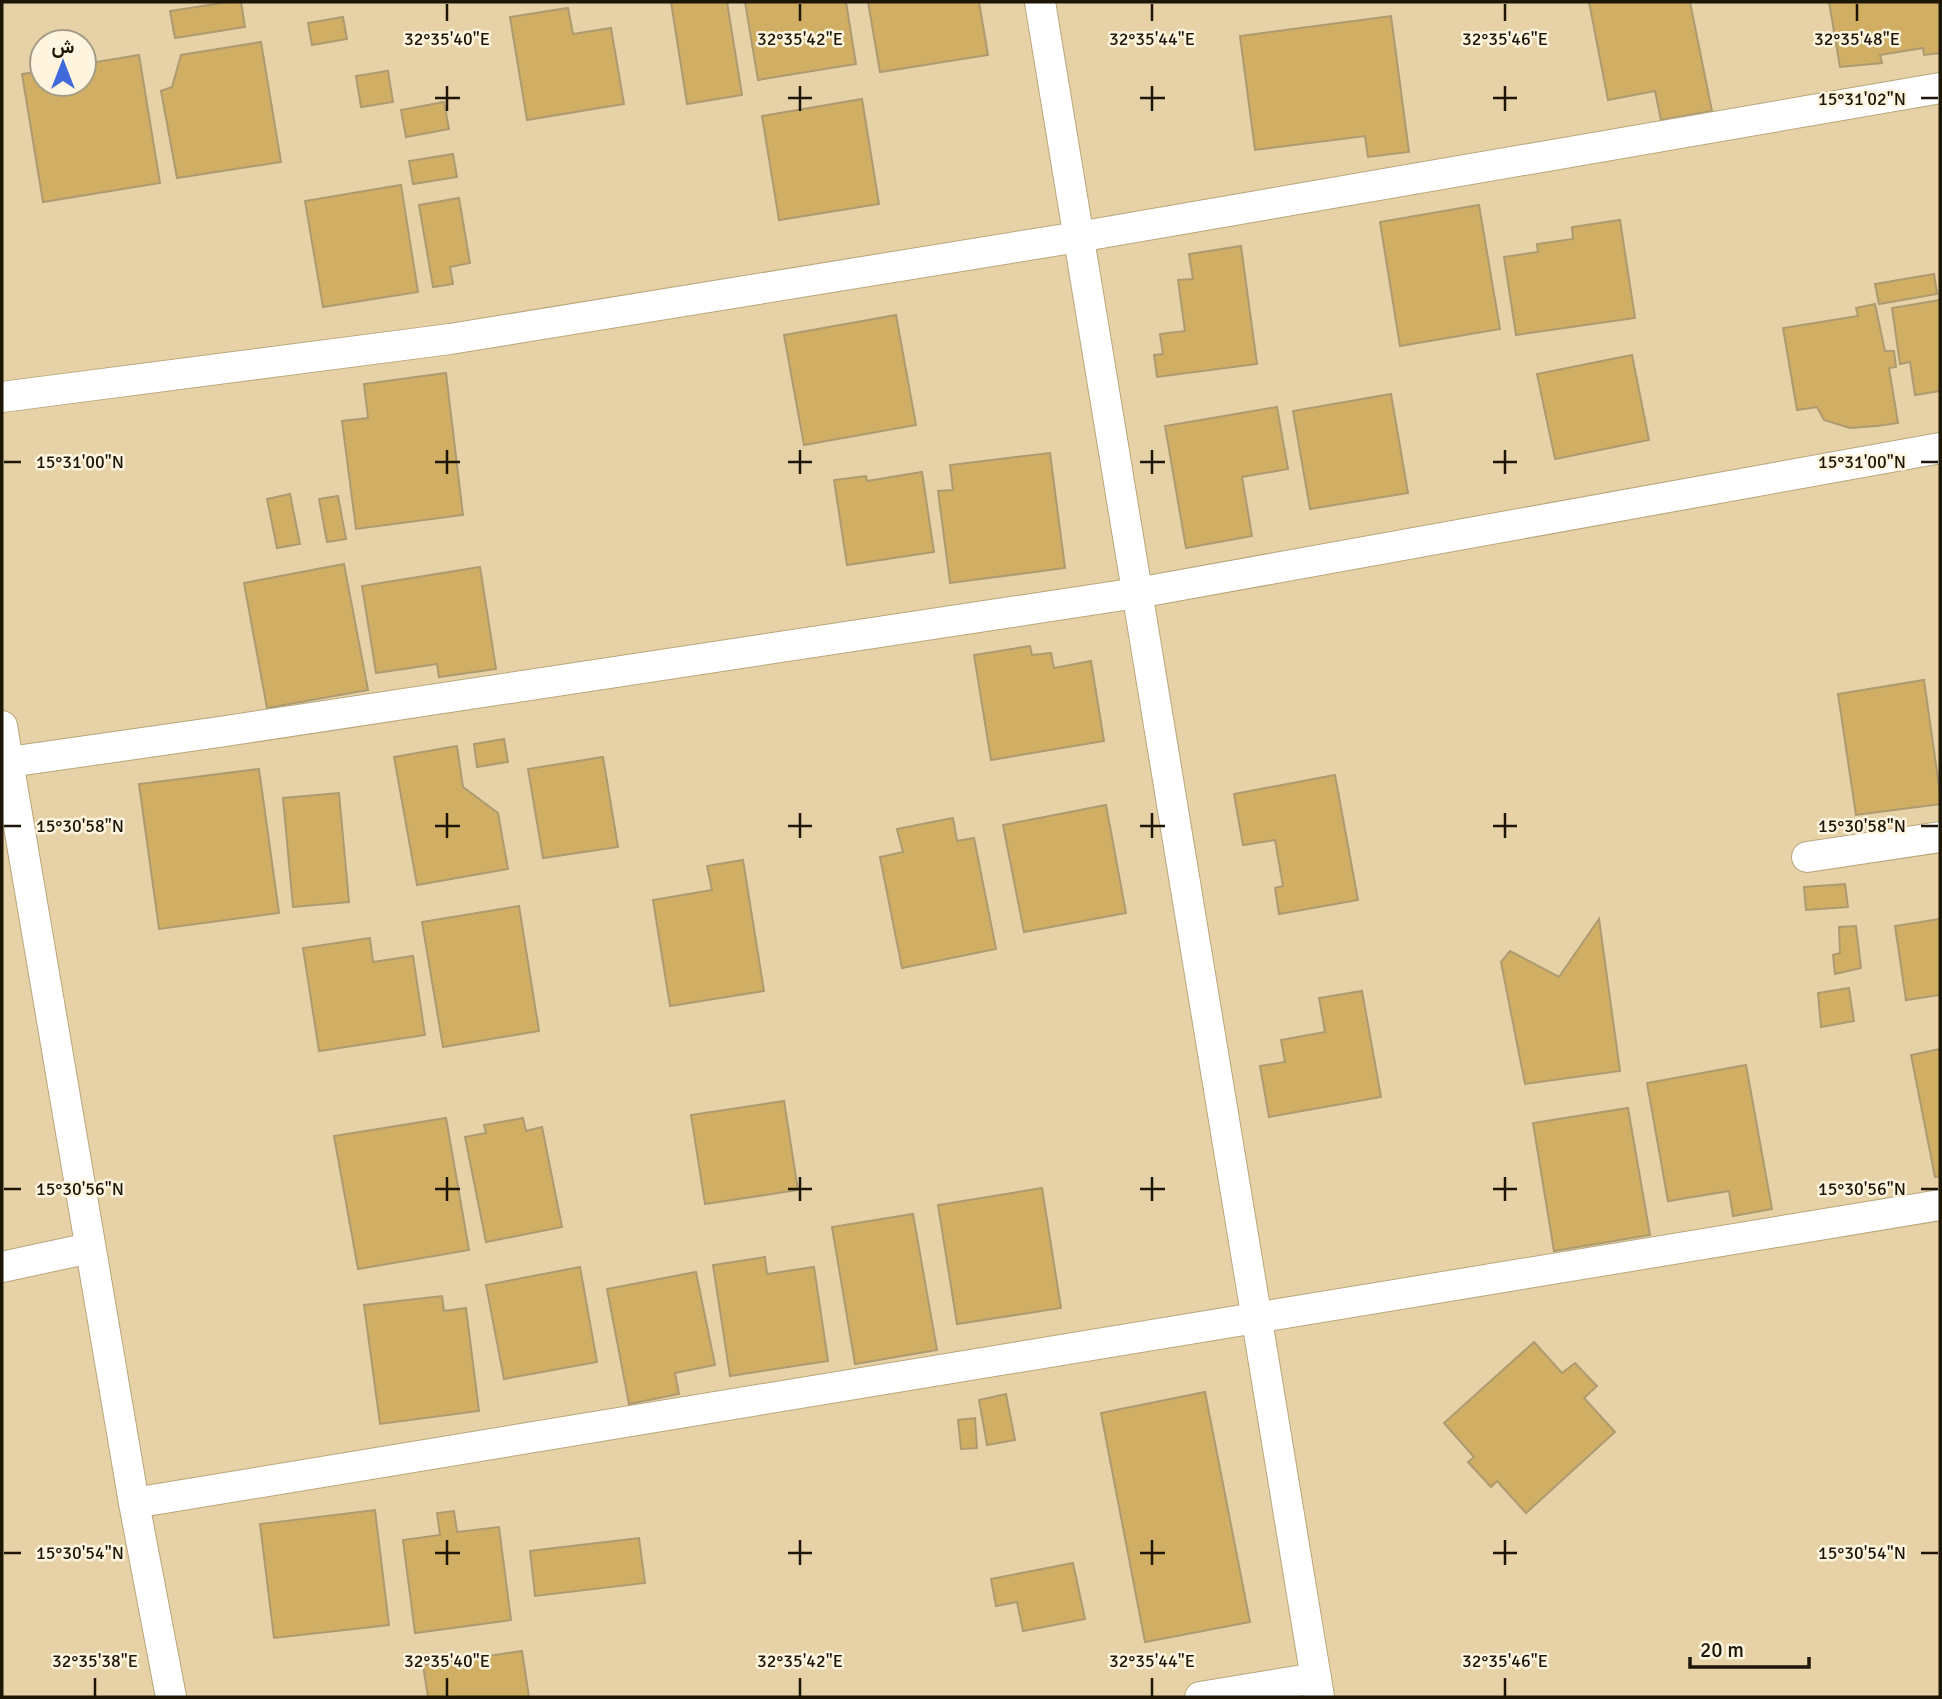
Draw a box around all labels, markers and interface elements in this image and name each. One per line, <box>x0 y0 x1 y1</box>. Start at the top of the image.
north arrow <box>28 28 98 98</box>
text: 32°35'40"E <box>404 28 490 50</box>
text: 32°35'42"E <box>757 28 843 50</box>
text: 32°35'44"E <box>1109 28 1195 50</box>
text: 32°35'46"E <box>1462 28 1548 50</box>
text: 32°35'48"E <box>1814 28 1900 50</box>
text: ش <box>52 35 75 59</box>
text: 15°31'02"N <box>1818 88 1906 110</box>
text: 15°31'00"N <box>36 451 124 473</box>
text: 15°31'00"N <box>1818 451 1906 473</box>
text: 15°30'58"N <box>36 815 124 837</box>
text: 15°30'58"N <box>1818 815 1906 837</box>
text: 15°30'56"N <box>36 1178 124 1200</box>
text: 15°30'56"N <box>1818 1178 1906 1200</box>
text: 15°30'54"N <box>36 1542 124 1564</box>
text: 15°30'54"N <box>1818 1542 1906 1564</box>
scale bar <box>1690 1626 1809 1670</box>
text: 20 m <box>1700 1637 1744 1663</box>
text: 32°35'38"E <box>52 1650 138 1672</box>
text: 32°35'40"E <box>404 1650 490 1672</box>
text: 32°35'42"E <box>757 1650 843 1672</box>
text: 32°35'44"E <box>1109 1650 1195 1672</box>
text: 32°35'46"E <box>1462 1650 1548 1672</box>

